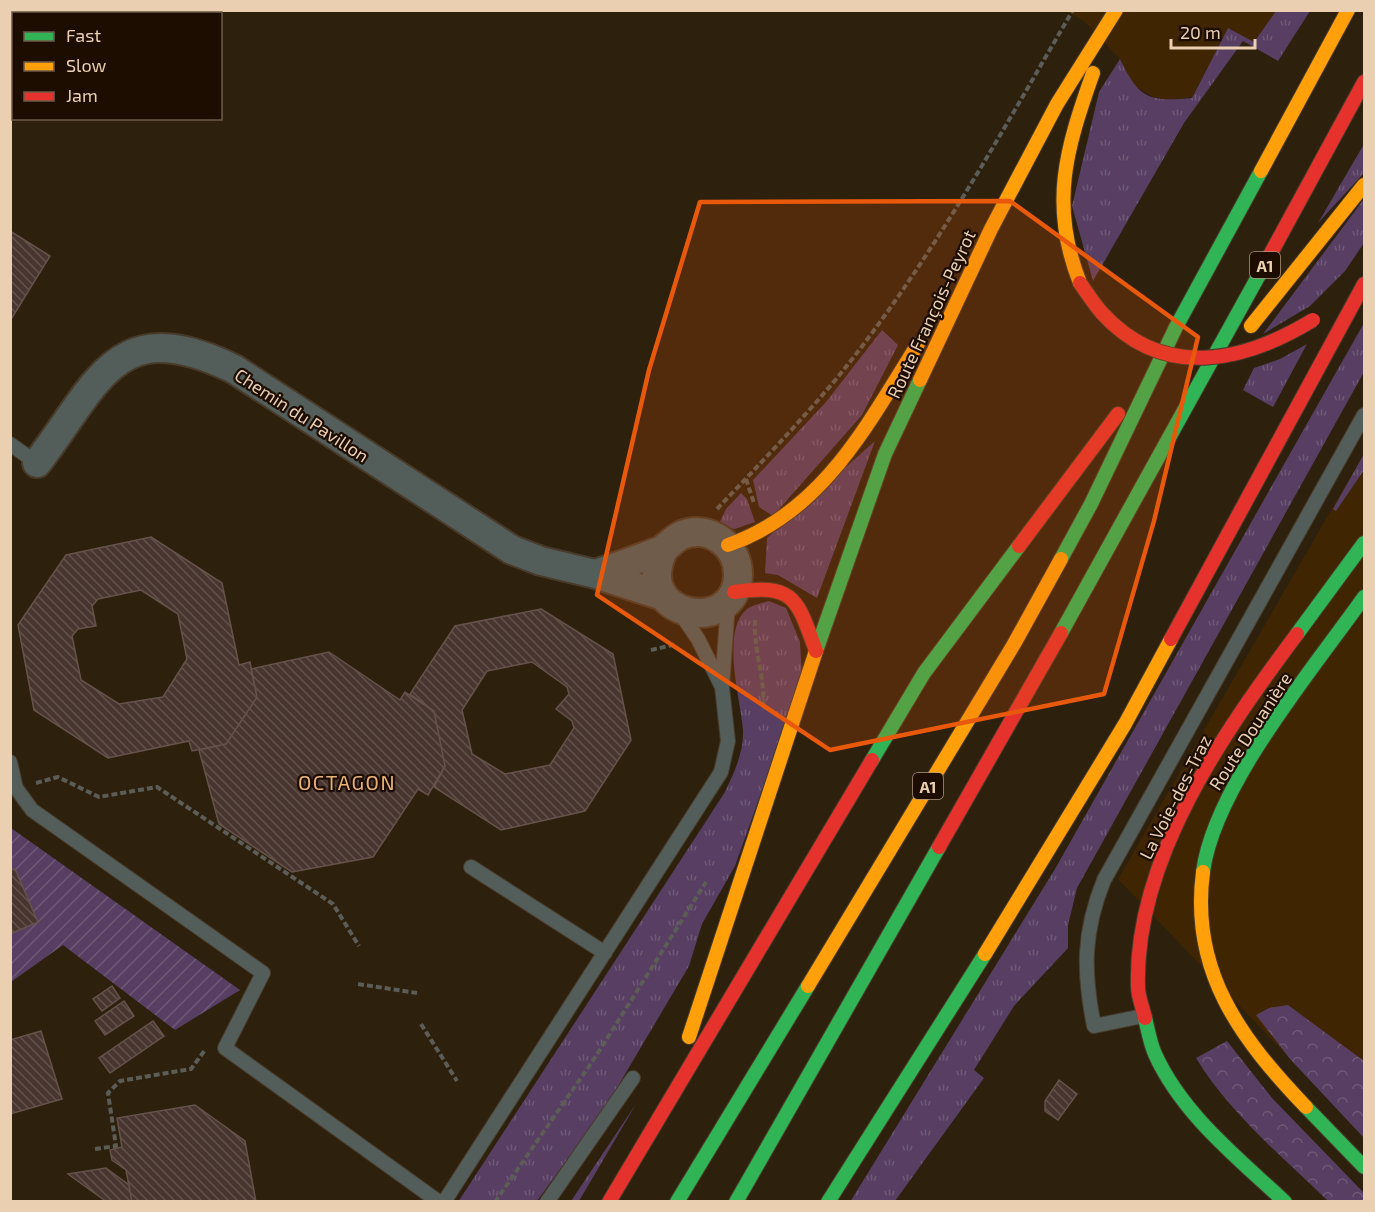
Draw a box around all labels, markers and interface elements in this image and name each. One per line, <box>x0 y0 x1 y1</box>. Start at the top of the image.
legend <box>12 12 222 120</box>
scale bar <box>1171 12 1255 50</box>
text: 20 m <box>1180 21 1221 43</box>
text: Fast <box>66 24 101 46</box>
text: Slow <box>66 54 107 76</box>
text: Jam <box>66 84 98 106</box>
street label: Route François-Peyrot <box>882 226 981 402</box>
road number: A1 <box>1250 252 1280 278</box>
street label: Chemin du Pavillon <box>231 363 373 467</box>
street label: Route Douanière <box>1204 668 1296 794</box>
street label: La Voie-des-Traz <box>1134 731 1216 863</box>
district label: OCTAGON <box>298 770 396 794</box>
road number: A1 <box>913 773 943 799</box>

